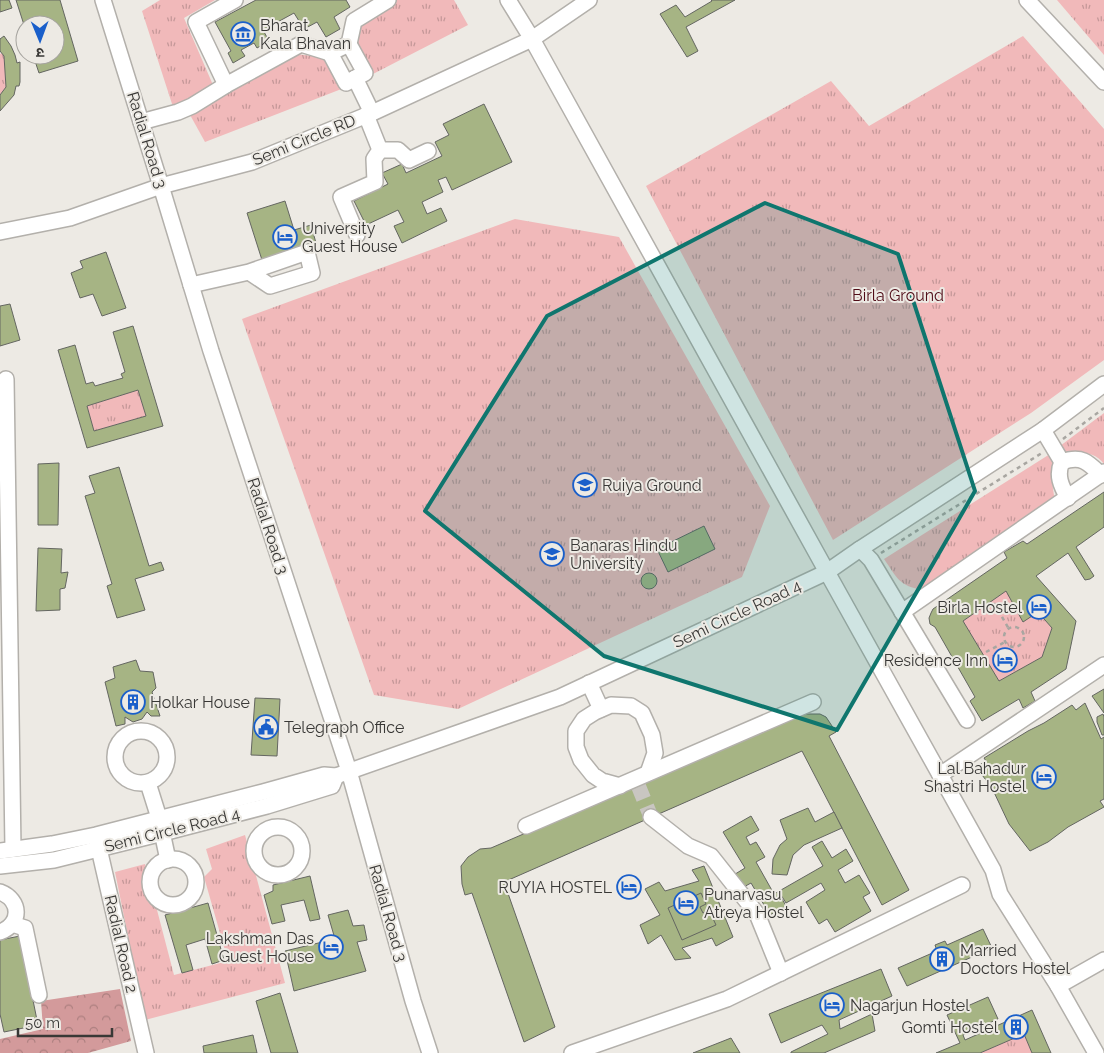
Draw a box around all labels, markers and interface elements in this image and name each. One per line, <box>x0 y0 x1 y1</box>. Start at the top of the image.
north arrow <box>15 15 65 65</box>
place label: Bharat Kala Bhavan <box>260 16 351 53</box>
museum icon: Bharat Kala Bhavan <box>230 21 256 47</box>
text: उ <box>35 45 44 61</box>
street label: Radial Road 3 <box>123 89 171 191</box>
street label: Semi Circle RD <box>250 111 358 169</box>
place label: University Guest House <box>302 219 397 256</box>
hotel icon: University Guest House <box>272 224 298 250</box>
park label: Birla Ground <box>852 286 944 305</box>
school or university icon: Ruiya Ground <box>572 472 598 498</box>
street label: Radial Road 3 <box>243 475 293 577</box>
place label: Ruiya Ground <box>602 476 702 495</box>
place label: Banaras Hindu University <box>570 536 678 573</box>
school or university icon: Banaras Hindu University <box>539 541 565 567</box>
street label: Semi Circle Road 4 <box>670 576 804 652</box>
hotel icon: Birla Hostel <box>1026 594 1052 620</box>
place label: Birla Hostel <box>937 598 1023 617</box>
hotel icon: Residence Inn <box>992 647 1018 673</box>
place label: Residence Inn <box>884 651 988 670</box>
building icon: Holkar House <box>120 689 146 715</box>
place label: Holkar House <box>150 693 250 712</box>
public building icon: Telegraph Office <box>253 714 279 740</box>
place label: Telegraph Office <box>284 718 404 737</box>
place label: Lal Bahadur Shastri Hostel <box>924 759 1027 796</box>
hotel icon: Lal Bahadur Shastri Hostel <box>1031 764 1057 790</box>
street label: Semi Circle Road 4 <box>102 804 242 856</box>
street label: Radial Road 3 <box>365 862 411 964</box>
hotel icon: RUYIA HOSTEL <box>616 874 642 900</box>
place label: RUYIA HOSTEL <box>498 878 613 897</box>
place label: Punarvasu Atreya Hostel <box>704 885 804 922</box>
hotel icon: Punarvasu Atreya Hostel <box>673 890 699 916</box>
street label: Radial Road 2 <box>101 893 141 995</box>
place label: Lakshman Das Guest House <box>206 929 314 966</box>
hotel icon: Lakshman Das Guest House <box>318 934 344 960</box>
place label: Married Doctors Hostel <box>960 941 1070 978</box>
building icon: Married Doctors Hostel <box>929 946 955 972</box>
hotel icon: Nagarjun Hostel <box>819 992 845 1018</box>
place label: Nagarjun Hostel <box>850 996 970 1015</box>
scale bar <box>18 1006 111 1038</box>
text: 50 m <box>25 1014 60 1032</box>
building icon: Gomti Hostel <box>1003 1014 1029 1040</box>
place label: Gomti Hostel <box>902 1018 999 1037</box>

